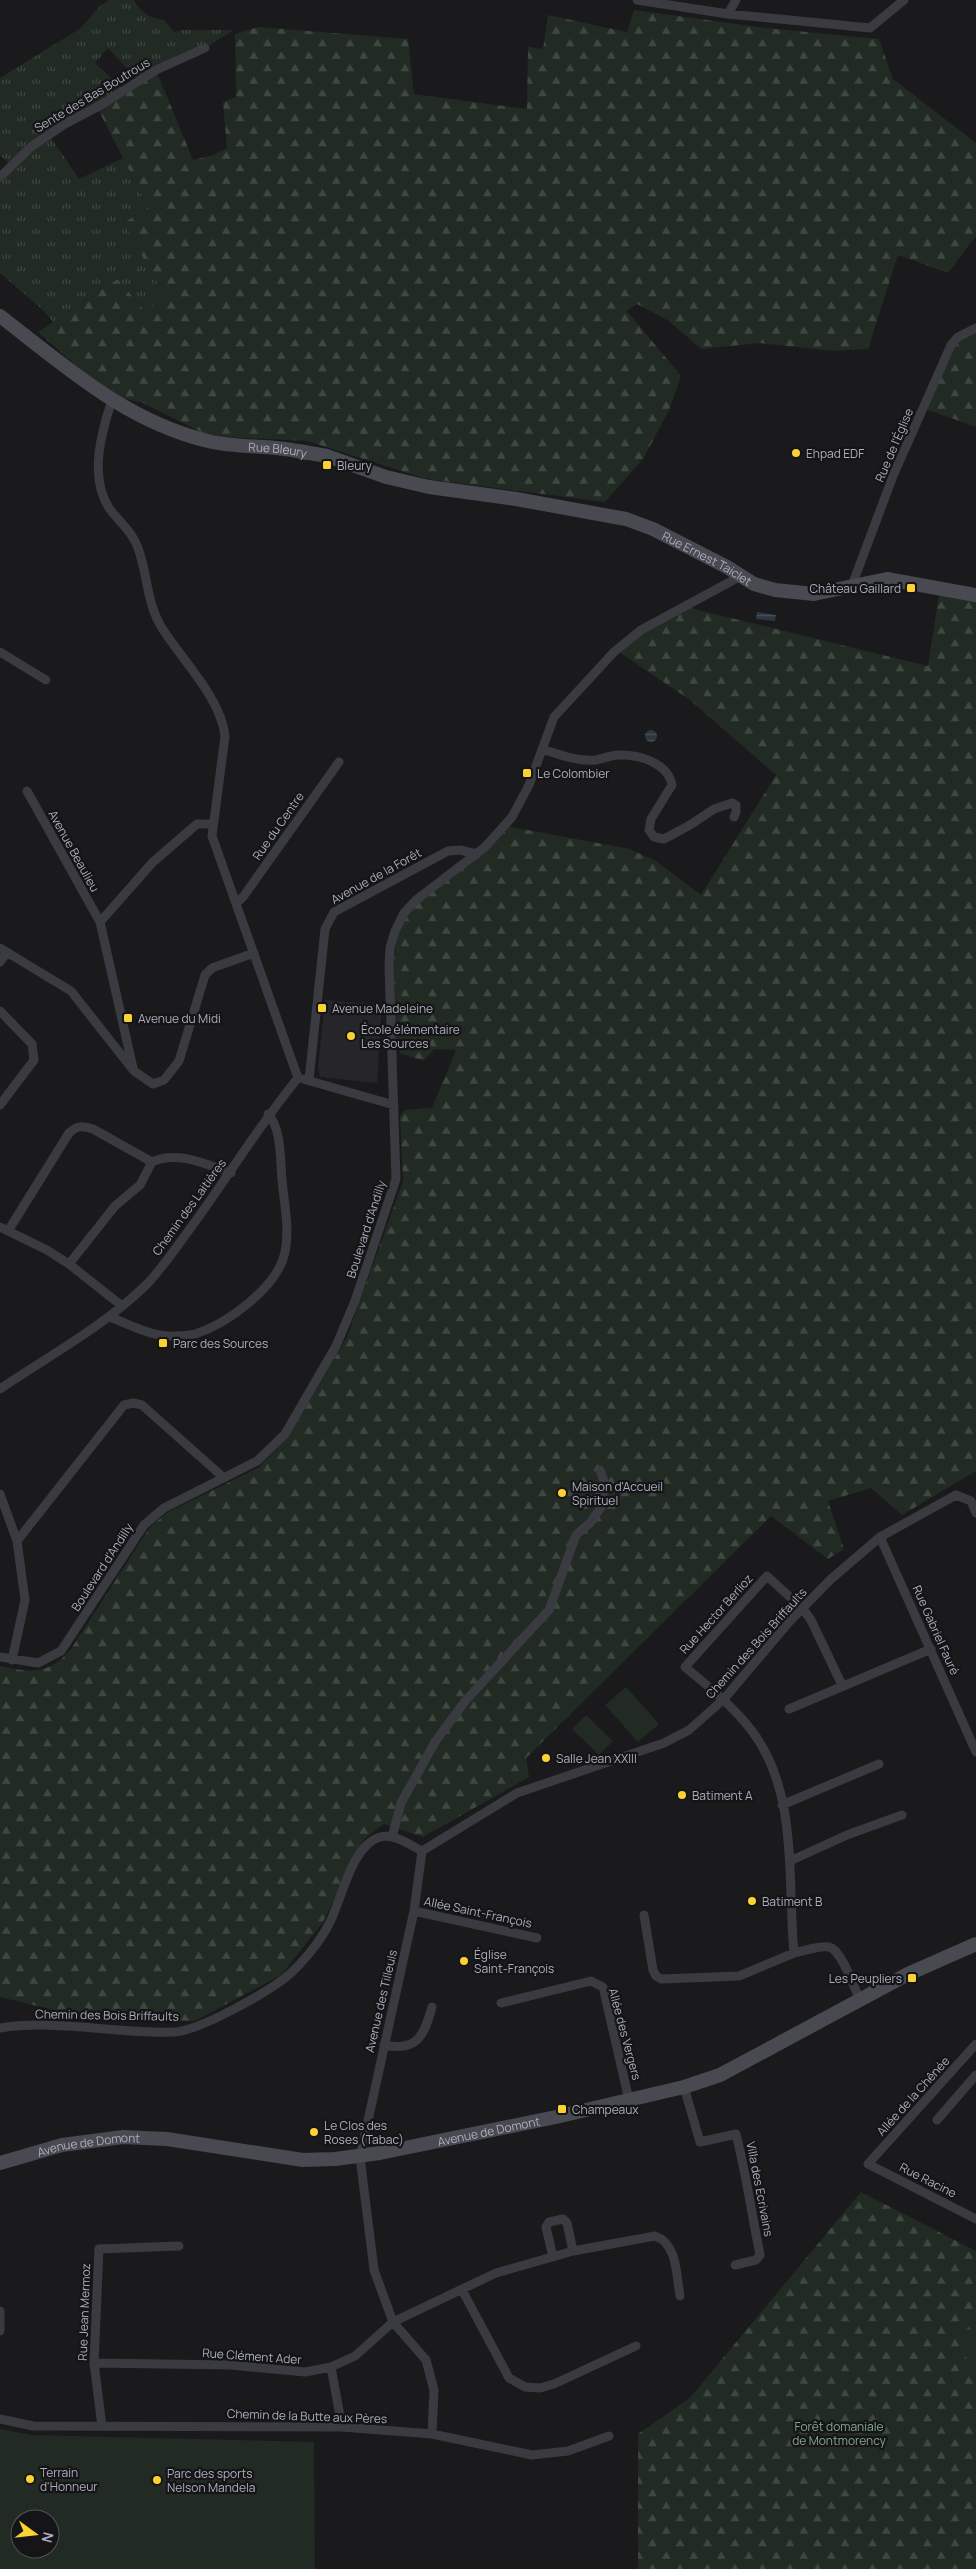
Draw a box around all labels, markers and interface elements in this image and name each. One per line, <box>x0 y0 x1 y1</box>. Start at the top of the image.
street label: Sente des Bas Boutrous <box>31 54 153 136</box>
street label: Rue de l'Église <box>871 406 917 484</box>
street label: Rue Bleury <box>248 438 310 462</box>
place label: Ehpad EDF <box>806 445 864 462</box>
marker: Ehpad EDF <box>790 447 802 459</box>
place label: Bleury <box>337 457 373 474</box>
marker: Bleury <box>321 459 333 471</box>
street label: Rue Ernest Taiclet <box>659 527 755 589</box>
place label: Château Gaillard <box>809 580 901 597</box>
marker: Château Gaillard <box>905 582 917 594</box>
place label: Le Colombier <box>537 765 610 782</box>
marker: Le Colombier <box>521 767 533 779</box>
street label: Rue du Centre <box>248 789 308 863</box>
street label: Avenue Beaulieu <box>44 807 104 895</box>
street label: Avenue de la Forêt <box>328 844 424 908</box>
place label: Avenue Madeleine <box>332 1000 433 1017</box>
marker: Avenue Madeleine <box>316 1002 328 1014</box>
place label: Avenue du Midi <box>138 1010 221 1027</box>
marker: Avenue du Midi <box>122 1012 134 1024</box>
place label: École élémentaire Les Sources <box>361 1021 460 1052</box>
marker: École élémentaire Les Sources <box>345 1030 357 1042</box>
street label: Chemin des Laitières <box>148 1155 230 1259</box>
street label: Boulevard d'Andilly <box>342 1177 390 1280</box>
place label: Parc des Sources <box>173 1335 268 1352</box>
marker: Parc des Sources <box>157 1337 169 1349</box>
place label: Maison d'Accueil Spirituel <box>572 1478 663 1509</box>
marker: Maison d'Accueil Spirituel <box>556 1487 568 1499</box>
street label: Boulevard d'Andilly <box>67 1519 137 1614</box>
street label: Rue Hector Berlioz <box>676 1570 756 1658</box>
street label: Rue Gabriel Fauré <box>909 1582 963 1678</box>
street label: Chemin des Bois Briffaults <box>702 1584 810 1702</box>
place label: Salle Jean XXIII <box>556 1750 637 1767</box>
marker: Salle Jean XXIII <box>540 1752 552 1764</box>
place label: Batiment A <box>692 1787 753 1804</box>
marker: Batiment A <box>676 1789 688 1801</box>
street label: Allée Saint-François <box>422 1892 534 1932</box>
place label: Batiment B <box>762 1893 822 1910</box>
marker: Batiment B <box>746 1895 758 1907</box>
place label: Église Saint-François <box>474 1946 554 1977</box>
street label: Avenue des Tilleuls <box>361 1948 401 2054</box>
marker: Église Saint-François <box>458 1955 470 1967</box>
place label: Les Peupliers <box>829 1970 902 1987</box>
marker: Les Peupliers <box>906 1972 918 1984</box>
street label: Allée des Vergers <box>605 1986 645 2082</box>
street label: Chemin des Bois Briffaults <box>35 2005 179 2025</box>
street label: Allée de la Chênée <box>873 2053 953 2139</box>
place label: Champeaux <box>572 2101 639 2118</box>
marker: Champeaux <box>556 2103 568 2115</box>
street label: Avenue de Domont <box>436 2112 542 2150</box>
place label: Le Clos des Roses (Tabac) <box>324 2117 404 2148</box>
marker: Le Clos des Roses (Tabac) <box>308 2126 320 2138</box>
street label: Avenue de Domont <box>35 2128 141 2160</box>
street label: Villa des Ecrivains <box>742 2140 778 2238</box>
street label: Rue Racine <box>897 2158 959 2202</box>
street label: Rue Jean Mermoz <box>74 2263 94 2361</box>
street label: Rue Clément Ader <box>202 2344 303 2368</box>
street label: Chemin de la Butte aux Pères <box>226 2405 388 2427</box>
park label: Forêt domaniale de Montmorency <box>792 2418 887 2449</box>
place label: Terrain d'Honneur <box>40 2464 98 2495</box>
place label: Parc des sports Nelson Mandela <box>167 2465 255 2496</box>
marker: Terrain d'Honneur <box>24 2473 36 2485</box>
marker: Parc des sports Nelson Mandela <box>151 2474 163 2486</box>
north arrow <box>10 2509 60 2559</box>
text: N <box>38 2530 59 2545</box>

